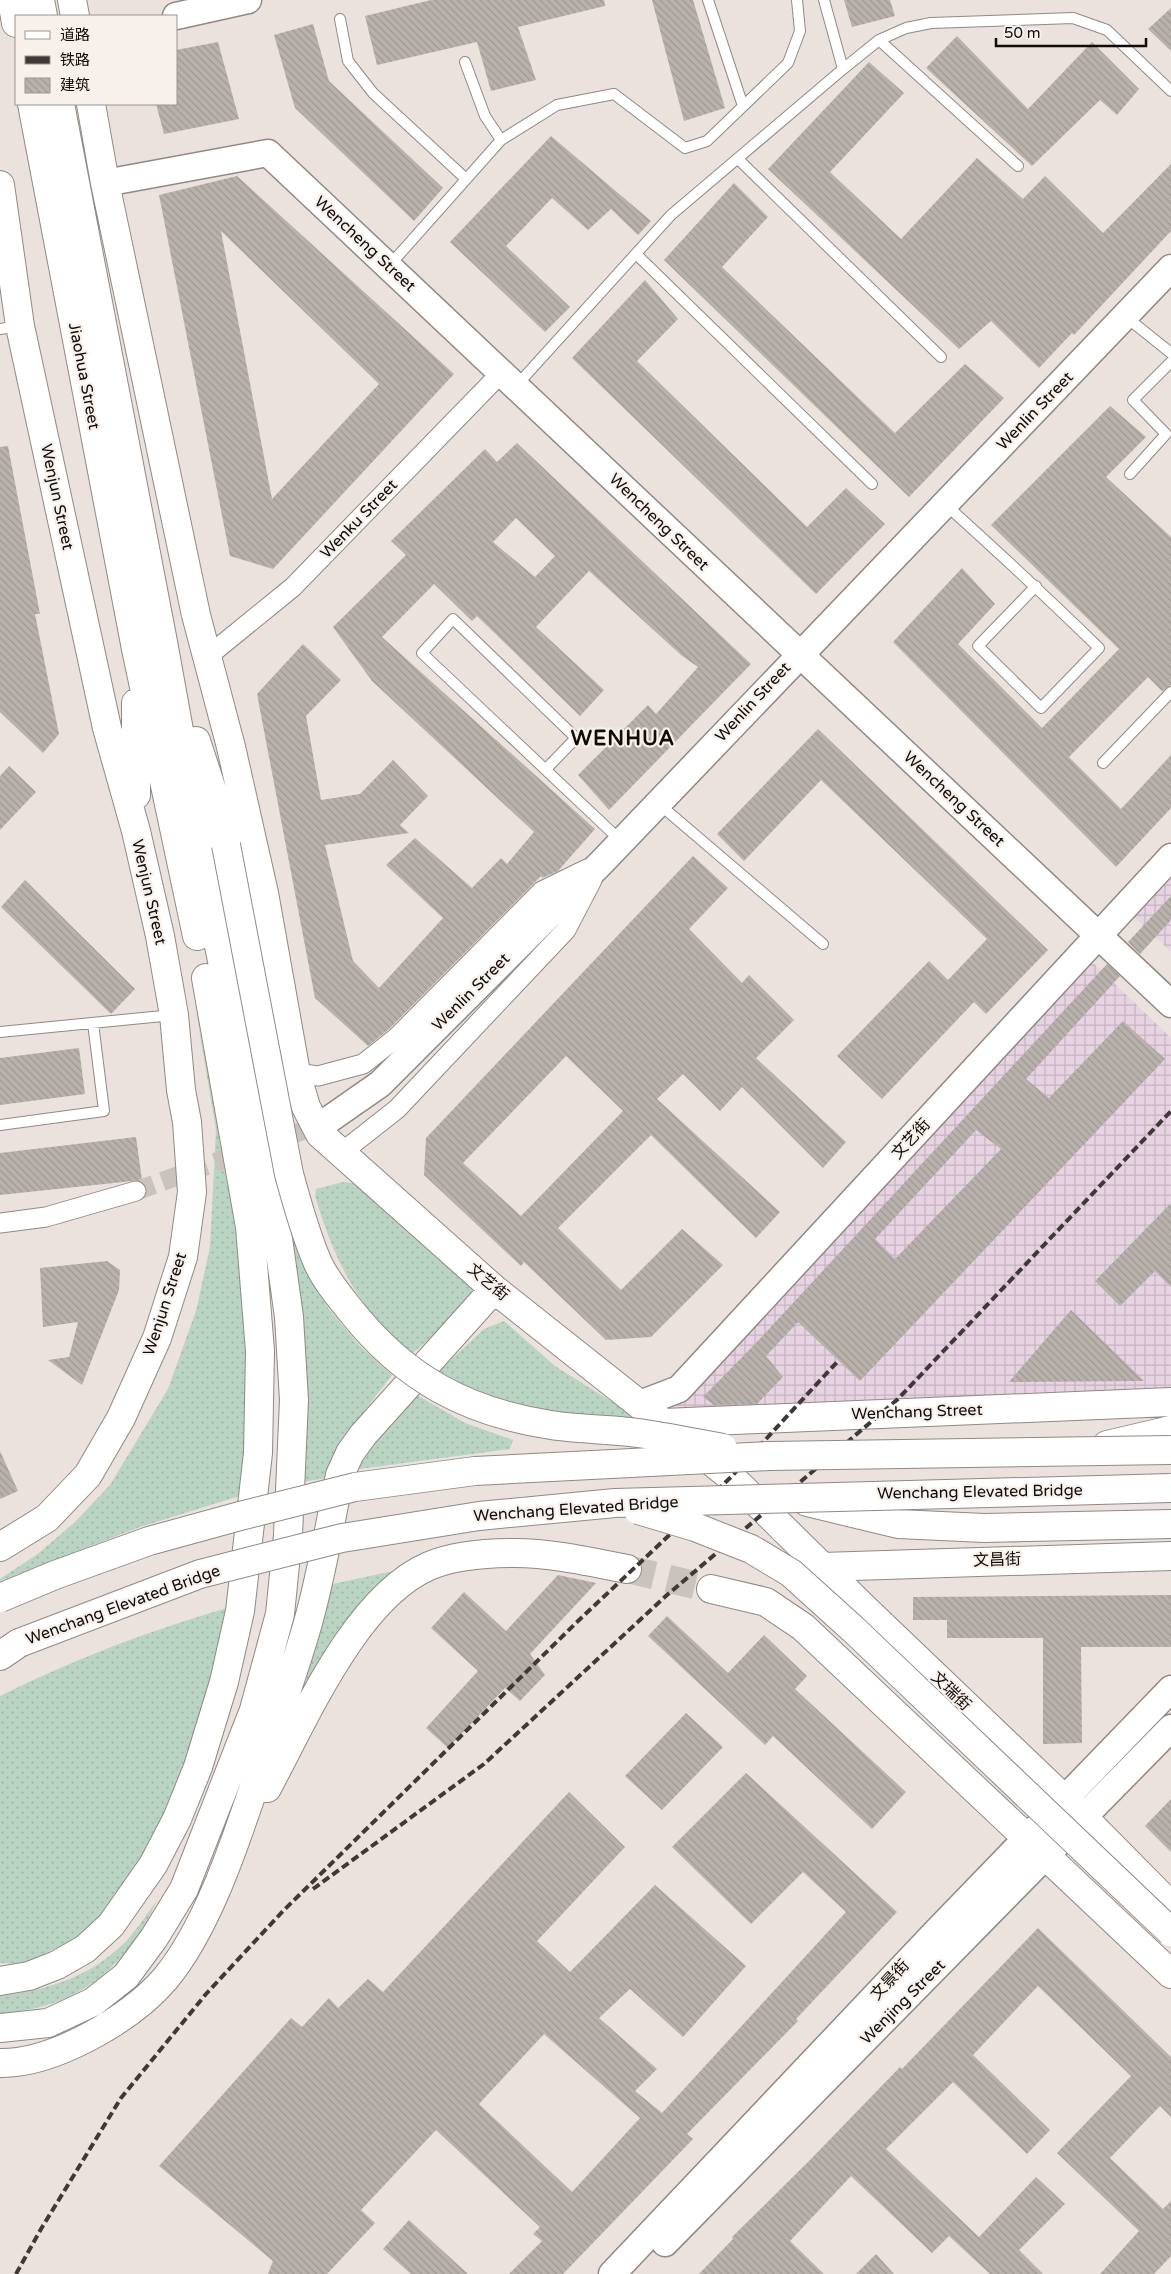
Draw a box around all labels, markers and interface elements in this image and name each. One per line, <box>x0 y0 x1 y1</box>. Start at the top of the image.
legend <box>15 15 178 105</box>
scale bar <box>996 15 1146 47</box>
text: 50 m <box>1004 24 1041 42</box>
text: 道路 <box>60 26 90 44</box>
text: 铁路 <box>60 51 90 69</box>
text: 建筑 <box>60 76 90 94</box>
street label: Wencheng Street <box>310 192 420 296</box>
street label: Jiaohua Street <box>64 321 104 431</box>
street label: Wenlin Street <box>992 367 1078 455</box>
street label: Wenjun Street <box>36 442 78 552</box>
street label: Wencheng Street <box>605 469 713 575</box>
street label: Wenku Street <box>316 475 402 563</box>
street label: Wenlin Street <box>711 658 795 746</box>
district label: WENHUA <box>571 726 675 751</box>
street label: Wencheng Street <box>899 747 1009 851</box>
street label: Wenjun Street <box>127 837 171 947</box>
street label: Wenlin Street <box>428 949 514 1035</box>
street label: 文艺街 <box>887 1115 935 1163</box>
street label: Wenjun Street <box>139 1250 191 1358</box>
street label: 文艺街 <box>463 1259 513 1305</box>
street label: Wenchang Street <box>851 1400 983 1424</box>
street label: Wenchang Elevated Bridge <box>877 1480 1083 1504</box>
street label: Wenchang Elevated Bridge <box>473 1492 679 1526</box>
street label: 文昌街 <box>973 1549 1021 1571</box>
street label: Wenchang Elevated Bridge <box>23 1560 223 1650</box>
street label: 文瑞街 <box>927 1667 975 1715</box>
street label: Wenjing Street <box>856 1955 950 2049</box>
street label: 文景街 <box>866 1956 914 2004</box>

